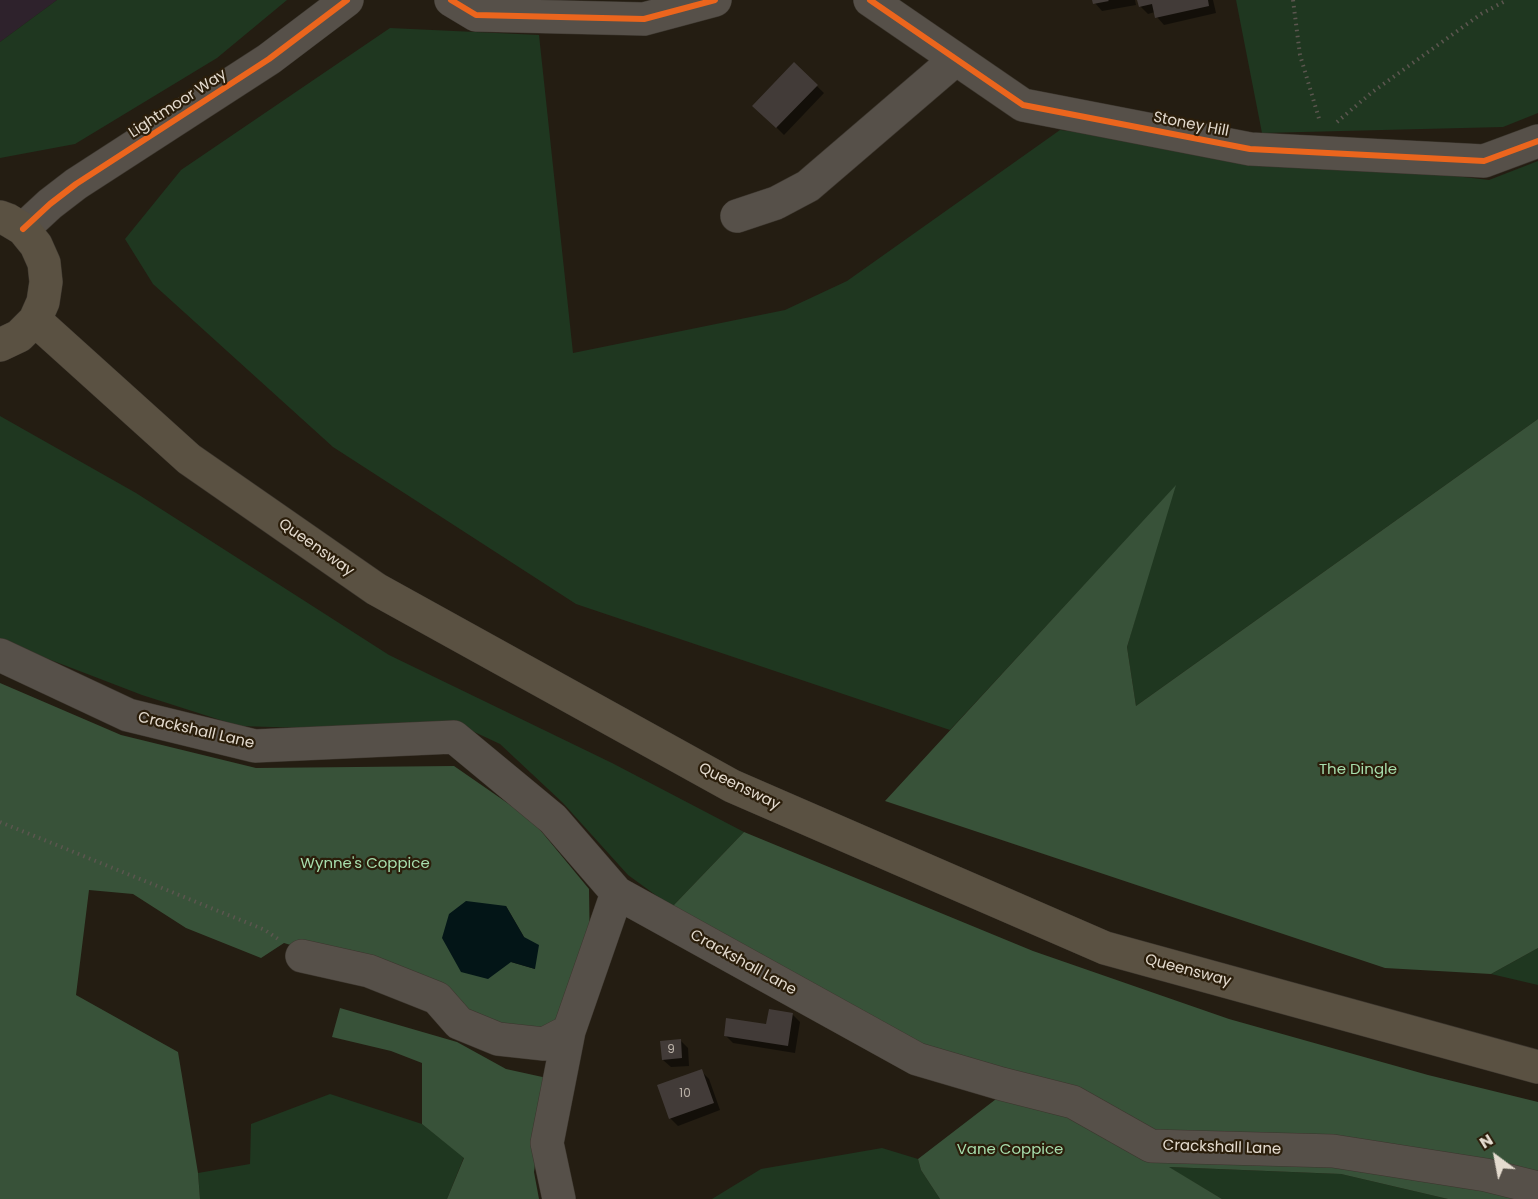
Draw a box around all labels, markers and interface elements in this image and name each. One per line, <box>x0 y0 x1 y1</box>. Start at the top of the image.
street label: Lightmoor Way <box>126 66 230 142</box>
street label: Stoney Hill <box>1152 109 1230 141</box>
street label: Queensway <box>275 515 357 581</box>
street label: Crackshall Lane <box>136 709 256 753</box>
street label: Queensway <box>695 760 783 814</box>
park label: The Dingle <box>1319 761 1397 779</box>
park label: Wynne's Coppice <box>300 855 430 873</box>
street label: Crackshall Lane <box>687 926 799 1000</box>
street label: Queensway <box>1143 951 1233 991</box>
house number: 9 <box>667 1043 675 1057</box>
house number: 10 <box>679 1087 691 1101</box>
north arrow <box>1466 1127 1526 1187</box>
text: N <box>1475 1128 1497 1154</box>
street label: Crackshall Lane <box>1162 1137 1282 1159</box>
park label: Vane Coppice <box>957 1141 1063 1159</box>

